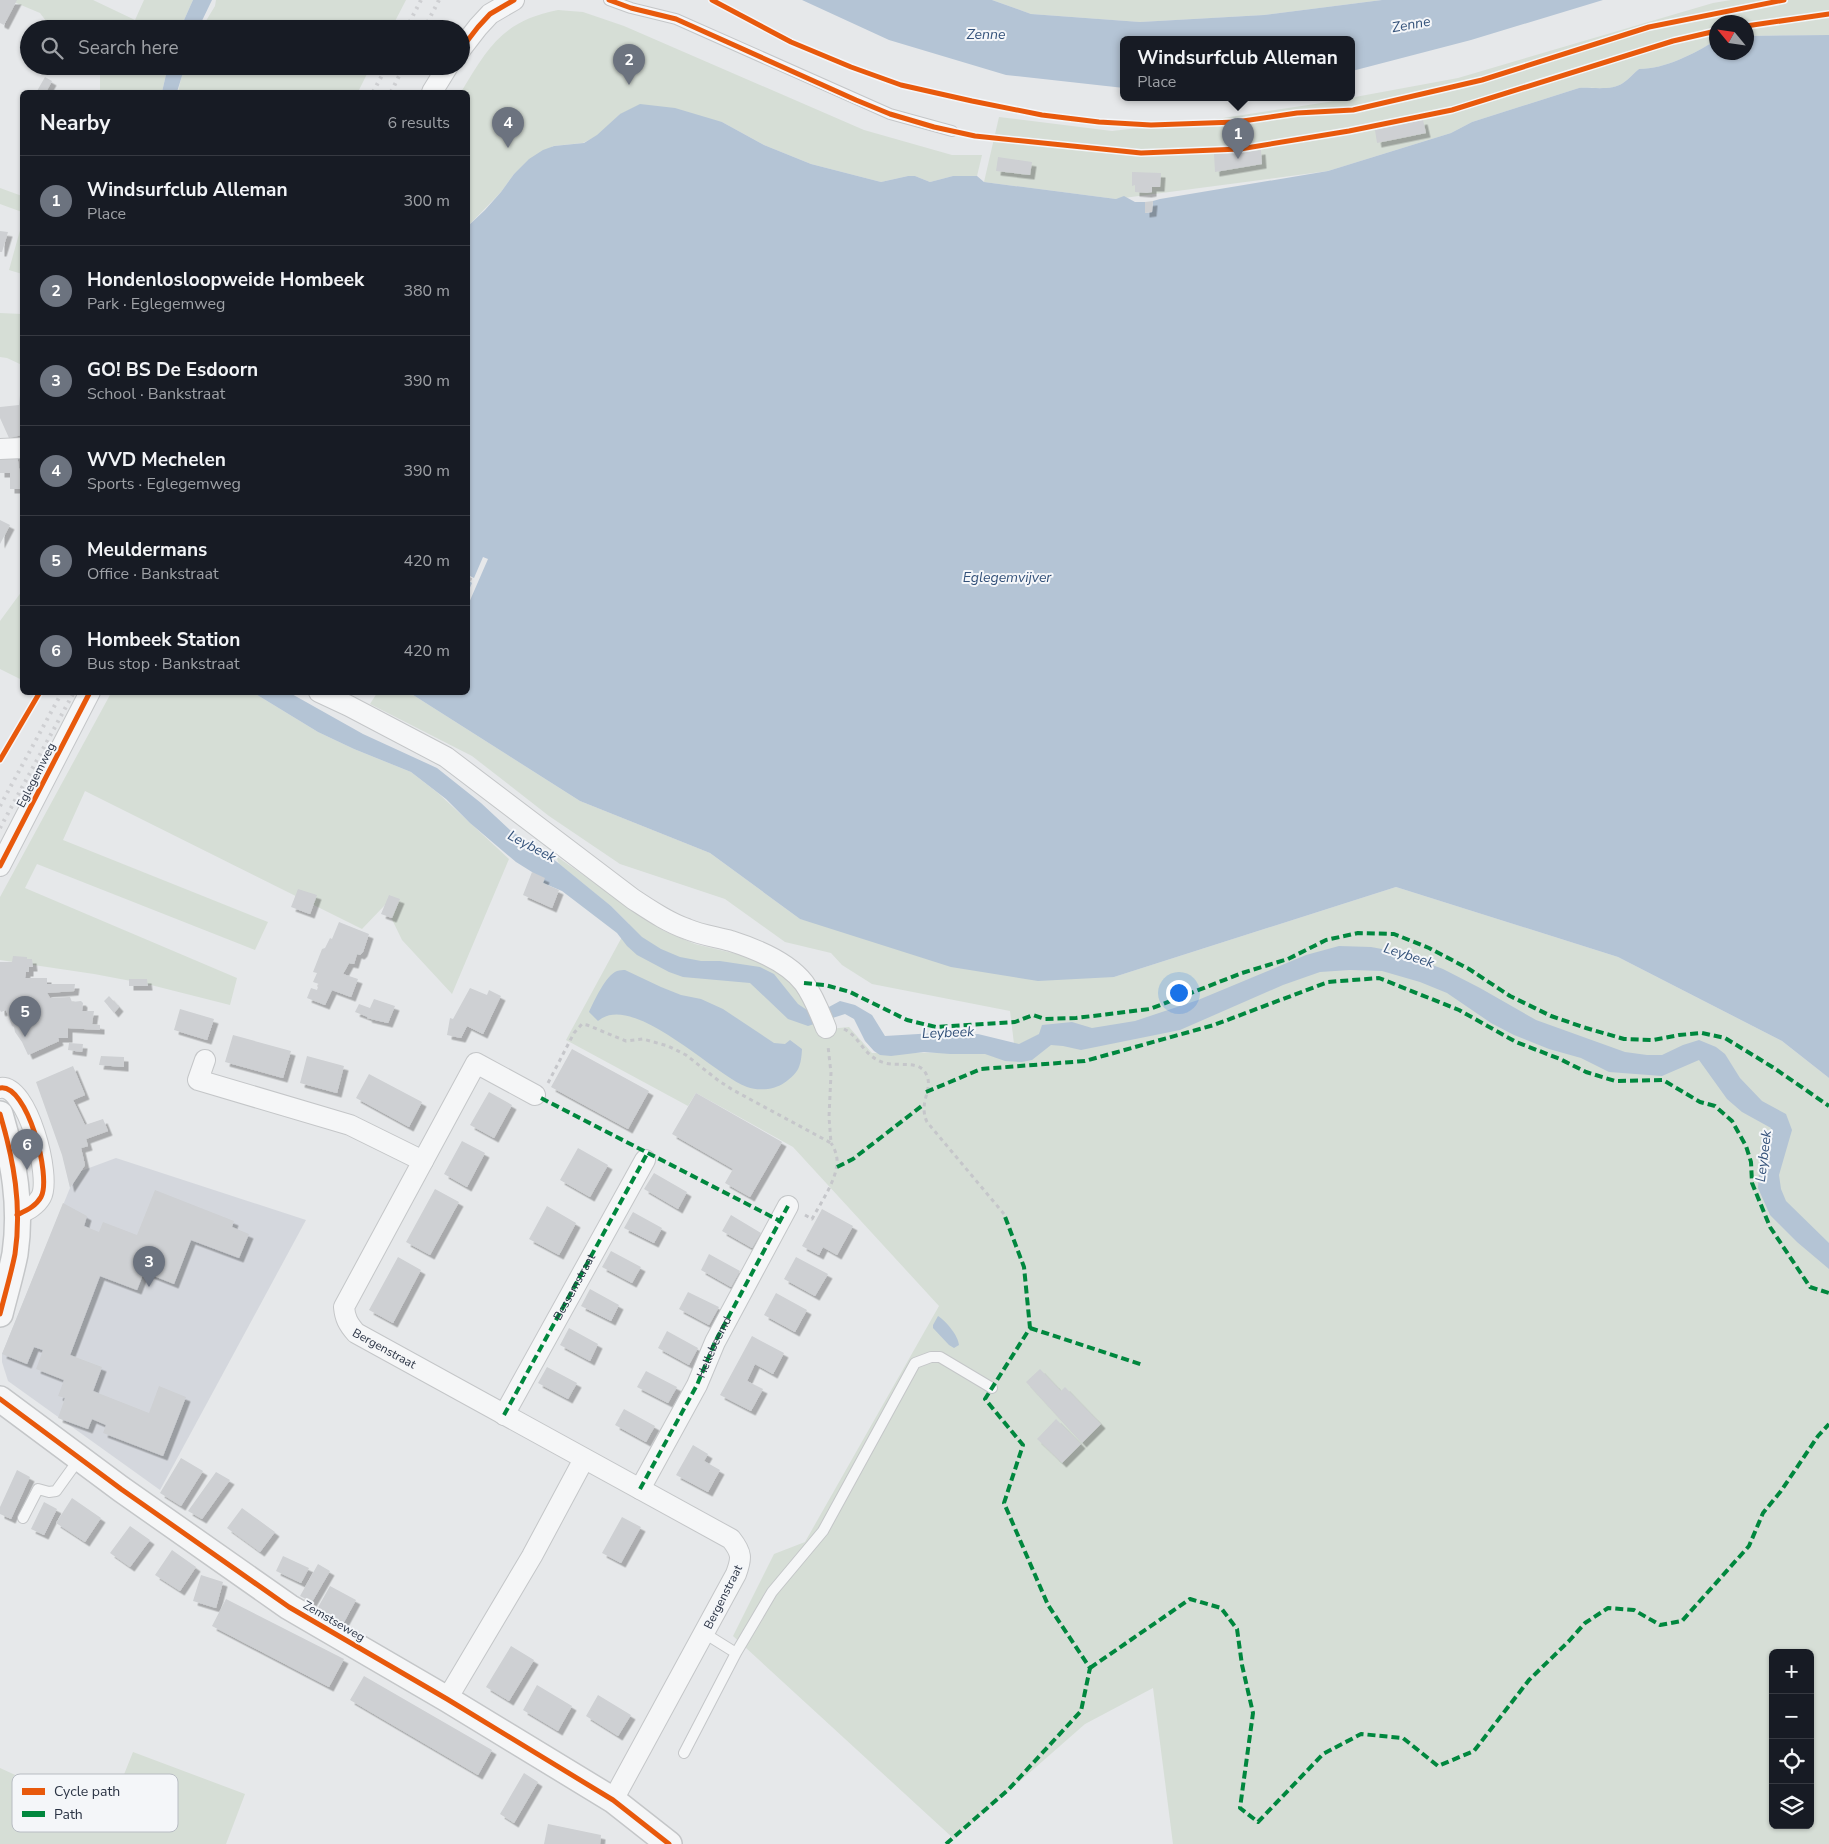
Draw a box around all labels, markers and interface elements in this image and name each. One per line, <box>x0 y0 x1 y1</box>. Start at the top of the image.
water label: Zenne <box>1390 12 1432 37</box>
north arrow <box>1709 15 1754 60</box>
search box <box>20 20 470 75</box>
water label: Zenne <box>967 25 1006 44</box>
icon: search <box>38 34 66 62</box>
text: Search here <box>78 35 179 61</box>
popup <box>1120 36 1355 101</box>
pin: 2 <box>613 44 645 85</box>
text: Windsurfclub Alleman <box>1137 45 1338 71</box>
text: Place <box>1137 71 1176 93</box>
pin: 4 <box>492 107 524 148</box>
text: Nearby <box>40 109 110 137</box>
text: 6 results <box>388 112 450 134</box>
pin: 1 <box>1222 118 1254 159</box>
text: Windsurfclub Alleman <box>87 177 288 203</box>
text: 1 <box>51 190 61 212</box>
text: 300 m <box>403 190 450 212</box>
text: Place <box>87 203 126 225</box>
text: Hondenlosloopweide Hombeek <box>87 267 364 293</box>
text: 2 <box>51 280 61 302</box>
text: 380 m <box>403 280 450 302</box>
text: Park · Eglegemweg <box>87 293 225 315</box>
text: GO! BS De Esdoorn <box>87 357 258 383</box>
text: 3 <box>51 370 61 392</box>
text: 390 m <box>403 370 450 392</box>
text: School · Bankstraat <box>87 383 225 405</box>
text: WVD Mechelen <box>87 447 226 473</box>
text: 4 <box>51 460 61 482</box>
text: 390 m <box>403 460 450 482</box>
text: Sports · Eglegemweg <box>87 473 241 495</box>
text: Meuldermans <box>87 537 207 563</box>
text: 5 <box>51 550 61 572</box>
text: 420 m <box>403 550 450 572</box>
text: Office · Bankstraat <box>87 563 219 585</box>
water label: Eglegemvijver <box>963 568 1052 587</box>
text: Hombeek Station <box>87 627 240 653</box>
text: 6 <box>51 640 61 662</box>
text: 420 m <box>403 640 450 662</box>
text: Bus stop · Bankstraat <box>87 653 240 675</box>
street label: Eglegemweg <box>13 740 59 810</box>
water label: Leybeek <box>504 826 560 868</box>
water label: Leybeek <box>1381 938 1438 973</box>
your location <box>1166 980 1192 1006</box>
pin: 5 <box>9 996 41 1037</box>
water label: Leybeek <box>922 1022 975 1043</box>
water label: Leybeek <box>1751 1128 1776 1183</box>
pin: 6 <box>11 1129 43 1170</box>
pin: 3 <box>133 1246 165 1287</box>
street label: Bessemstraat <box>549 1250 599 1323</box>
street label: Hellebeemd <box>693 1314 735 1380</box>
street label: Bergenstraat <box>350 1325 420 1373</box>
street label: Bergenstraat <box>700 1561 746 1632</box>
street label: Zemstseweg <box>300 1597 368 1645</box>
map controls <box>1769 1649 1814 1829</box>
button: + <box>1769 1649 1814 1694</box>
button: − <box>1769 1694 1814 1739</box>
button: locate <box>1769 1739 1814 1784</box>
legend <box>12 1774 178 1832</box>
text: Cycle path <box>54 1782 120 1801</box>
button: layers <box>1769 1784 1814 1829</box>
text: Path <box>54 1805 83 1824</box>

